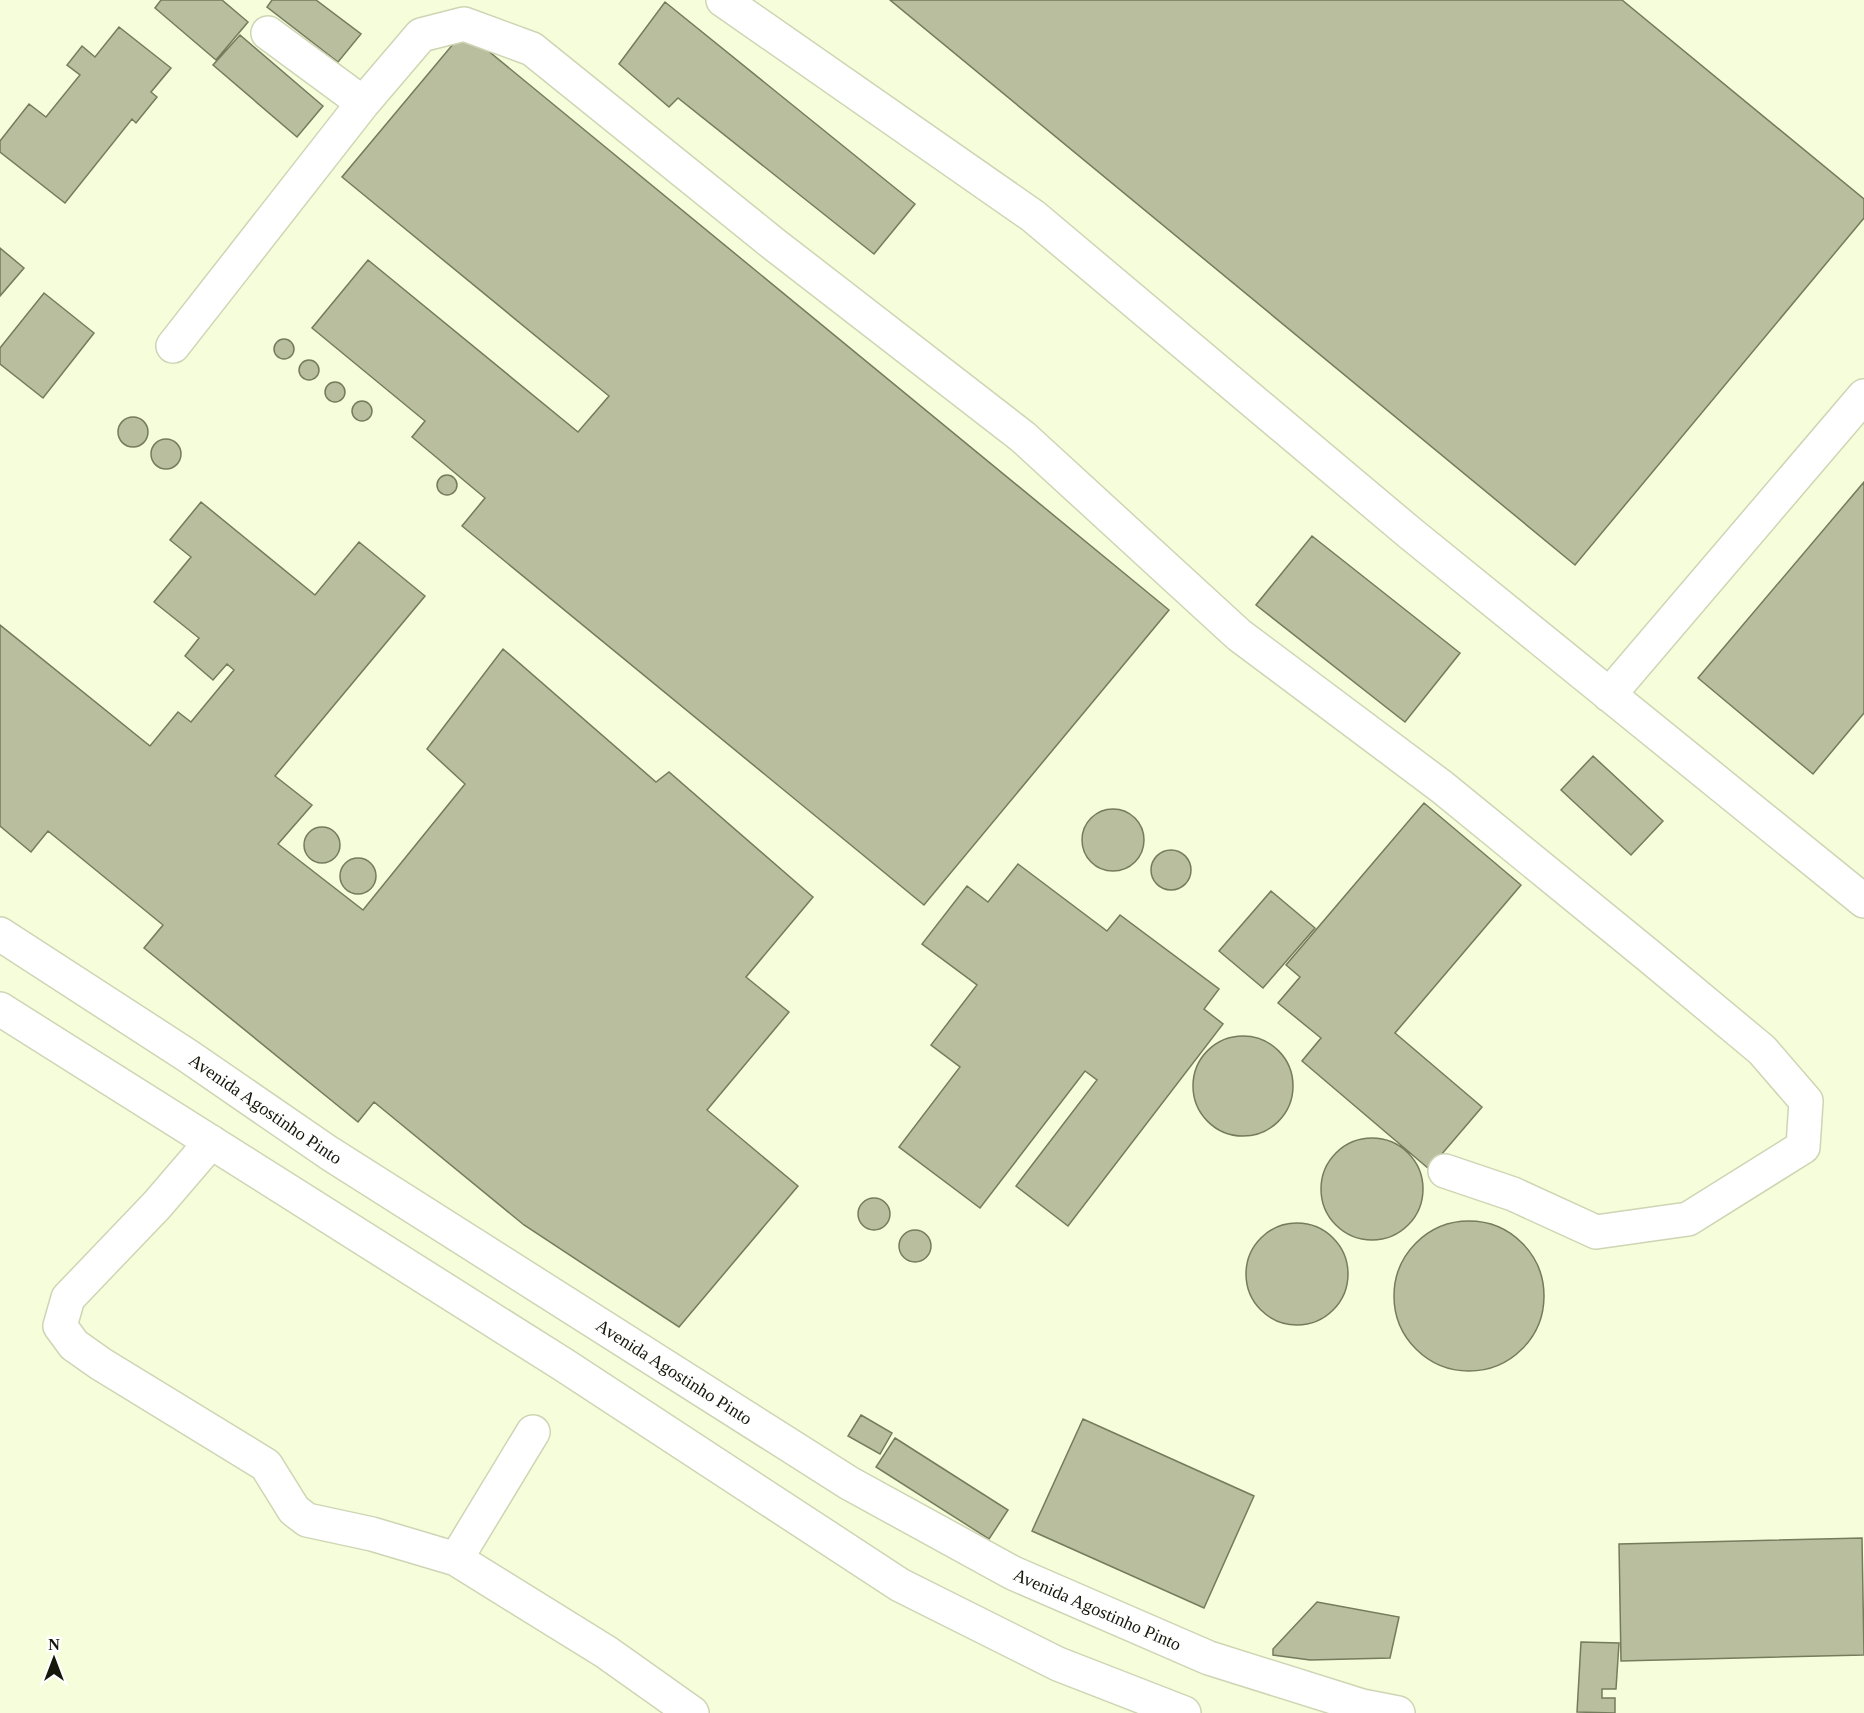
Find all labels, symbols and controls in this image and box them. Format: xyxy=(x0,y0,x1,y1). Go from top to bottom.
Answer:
street label: Avenida Agostinho Pinto xyxy=(185,1050,345,1168)
street label: Avenida Agostinho Pinto xyxy=(592,1315,756,1429)
street label: Avenida Agostinho Pinto xyxy=(1010,1564,1184,1655)
north arrow xyxy=(24,1629,84,1689)
text: N xyxy=(48,1636,60,1653)

